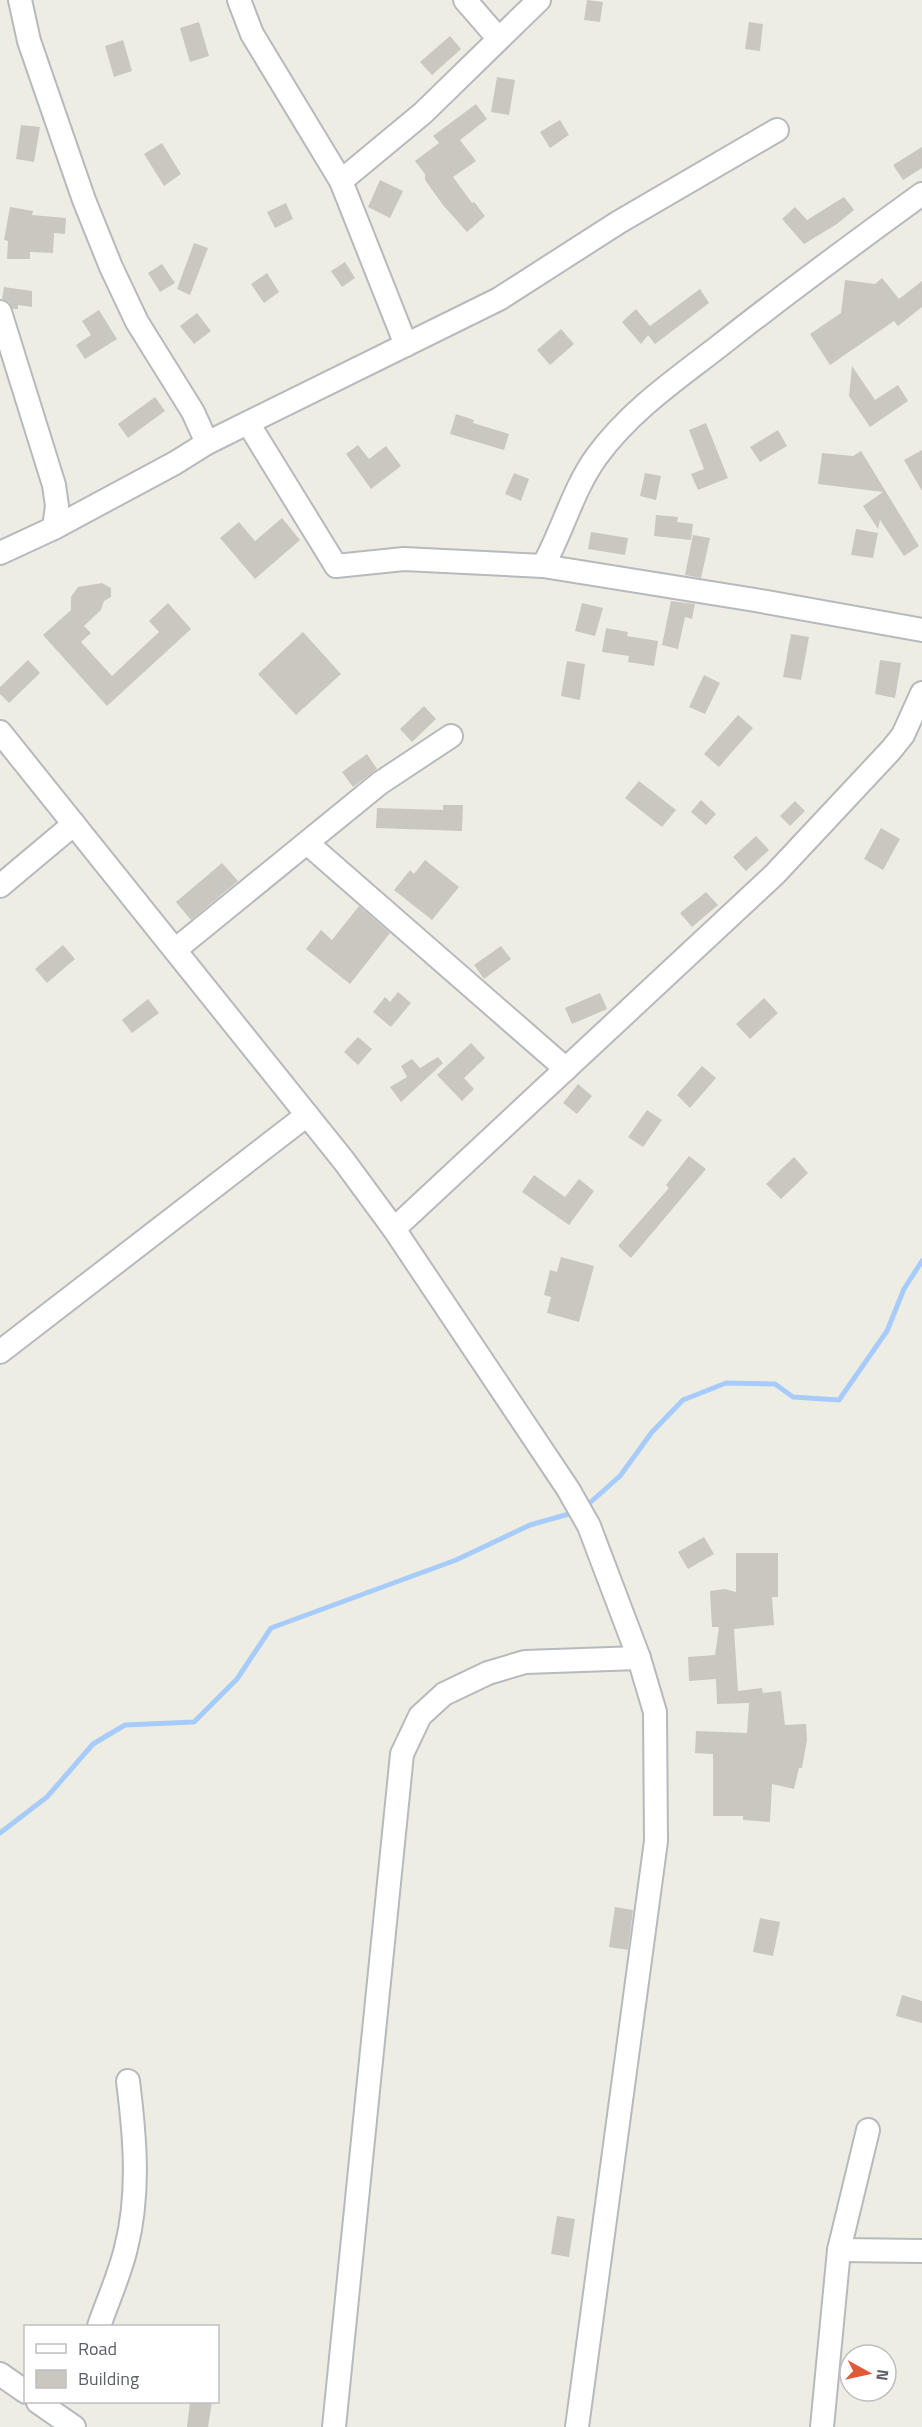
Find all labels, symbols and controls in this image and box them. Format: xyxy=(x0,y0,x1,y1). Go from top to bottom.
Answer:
legend xyxy=(24,2325,219,2403)
text: Road xyxy=(78,2335,117,2362)
north arrow xyxy=(838,2343,898,2403)
text: Building xyxy=(78,2365,139,2392)
text: N xyxy=(870,2368,896,2382)

